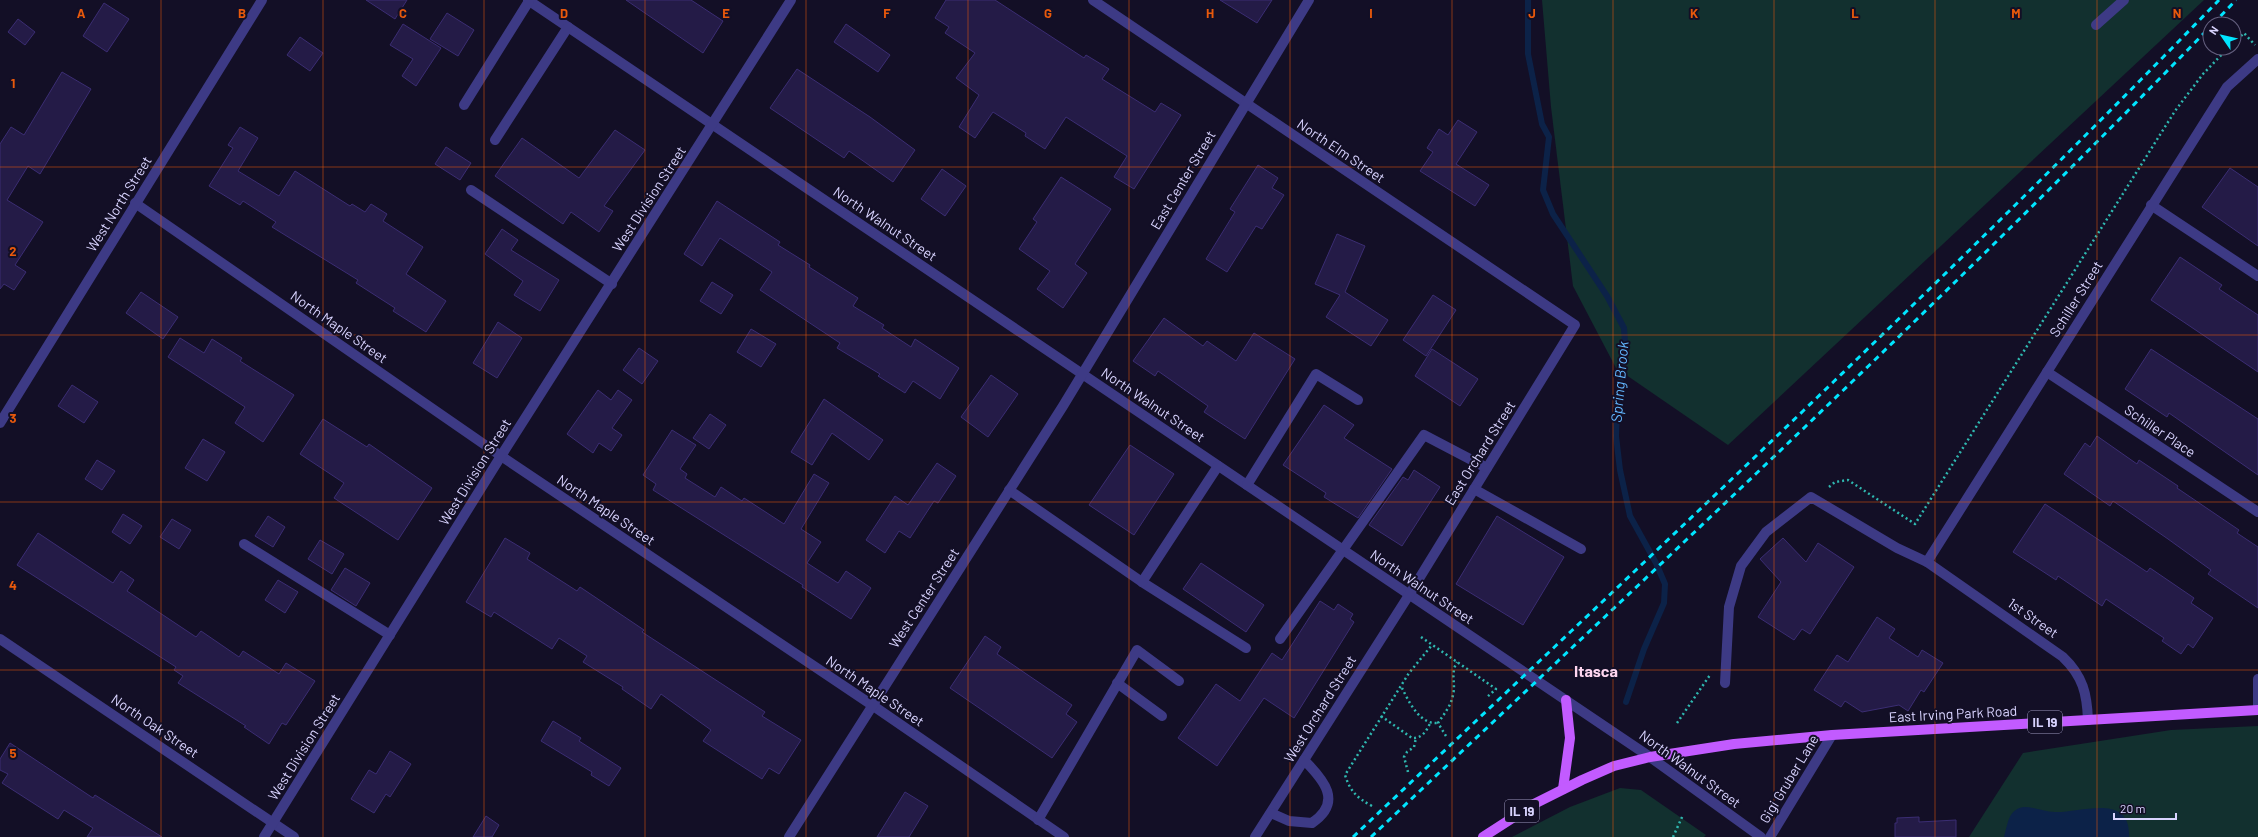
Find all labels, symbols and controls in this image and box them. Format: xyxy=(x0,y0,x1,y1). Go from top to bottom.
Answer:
text: A xyxy=(77,5,86,21)
text: B xyxy=(238,5,246,21)
text: C xyxy=(399,5,407,21)
text: D xyxy=(560,5,568,21)
text: E xyxy=(722,5,730,21)
text: F xyxy=(883,5,891,21)
text: G xyxy=(1044,5,1052,21)
text: H xyxy=(1206,5,1214,21)
text: I xyxy=(1369,5,1373,21)
text: J xyxy=(1528,5,1536,21)
text: K xyxy=(1690,5,1698,21)
text: L xyxy=(1851,5,1859,21)
text: M xyxy=(2011,5,2021,21)
text: N xyxy=(2173,5,2181,21)
north arrow xyxy=(2202,16,2242,56)
text: N xyxy=(2206,23,2221,37)
text: 1 xyxy=(11,75,15,91)
street label: North Elm Street xyxy=(1294,115,1388,186)
street label: East Center Street xyxy=(1146,127,1219,232)
street label: West Division Street xyxy=(608,143,689,255)
street label: West North Street xyxy=(82,153,155,255)
street label: North Walnut Street xyxy=(830,183,940,264)
text: 2 xyxy=(9,243,17,259)
street label: Schiller Street xyxy=(2045,258,2106,340)
street label: North Maple Street xyxy=(288,287,391,366)
water label: Spring Brook xyxy=(1606,340,1632,423)
street label: North Walnut Street xyxy=(1098,364,1208,445)
street label: East Orchard Street xyxy=(1441,397,1518,508)
street label: Schiller Place xyxy=(2122,401,2199,460)
text: 3 xyxy=(9,410,17,426)
street label: West Division Street xyxy=(435,415,514,528)
street label: North Maple Street xyxy=(554,471,658,549)
street label: West Center Street xyxy=(885,545,962,651)
street label: North Walnut Street xyxy=(1367,546,1477,627)
text: 4 xyxy=(9,577,17,593)
street label: 1st Street xyxy=(2005,594,2062,641)
street label: North Maple Street xyxy=(823,652,927,730)
street label: West Orchard Street xyxy=(1280,652,1359,765)
district label: Itasca xyxy=(1574,661,1618,680)
street label: North Oak Street xyxy=(108,690,202,761)
street label: West Division Street xyxy=(264,690,343,803)
street label: East Irving Park Road xyxy=(1888,702,2018,725)
road number: IL 19 xyxy=(2028,711,2062,733)
street label: North Walnut Street xyxy=(1636,726,1744,811)
street label: Gigi Gruber Lane xyxy=(1756,731,1822,826)
text: 5 xyxy=(9,745,17,761)
scale bar xyxy=(2114,795,2176,821)
road number: IL 19 xyxy=(1505,800,1539,822)
text: 20 m xyxy=(2120,801,2146,815)

